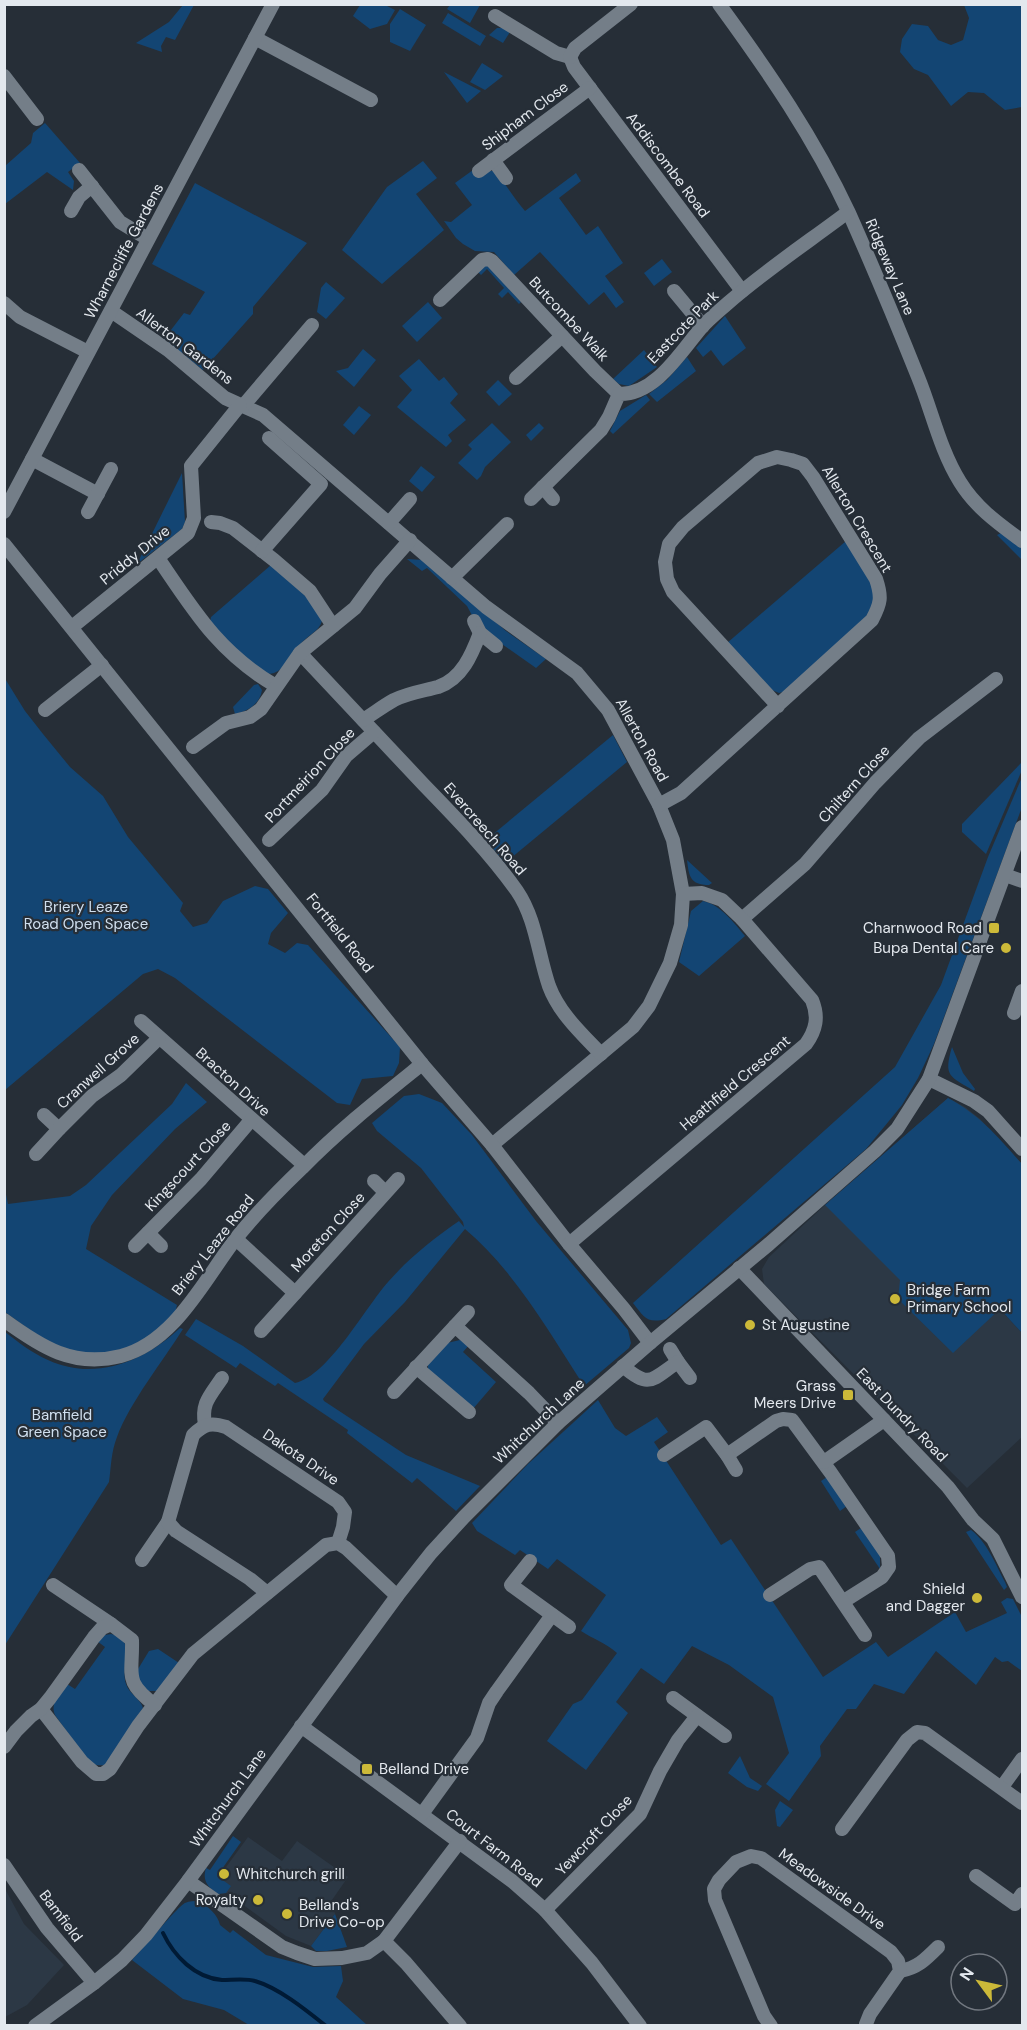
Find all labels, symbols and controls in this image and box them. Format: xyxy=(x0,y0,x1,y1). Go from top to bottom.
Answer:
street label: Shipham Close xyxy=(478,77,572,155)
street label: Addiscombe Road xyxy=(622,108,714,222)
street label: Wharnecliffe Gardens xyxy=(80,180,168,322)
street label: Ridgeway Lane xyxy=(861,216,919,318)
street label: Butcombe Walk xyxy=(525,272,614,366)
street label: Eastcote Park xyxy=(643,286,723,368)
street label: Allerton Gardens xyxy=(132,303,238,389)
street label: Allerton Crescent xyxy=(817,462,897,576)
street label: Priddy Drive xyxy=(96,521,174,589)
street label: Allerton Road xyxy=(611,695,673,785)
street label: Portmeirion Close xyxy=(260,723,360,827)
street label: Chiltern Close xyxy=(814,741,894,827)
street label: Evercreech Road xyxy=(439,778,531,880)
street label: Fortfield Road xyxy=(302,889,378,977)
park label: Briery Leaze Road Open Space xyxy=(24,897,148,934)
place label: Charnwood Road xyxy=(863,918,982,938)
marker: Charnwood Road xyxy=(987,921,1001,935)
place label: Bupa Dental Care xyxy=(873,938,994,958)
marker: Bupa Dental Care xyxy=(999,941,1013,955)
street label: Cranwell Grove xyxy=(52,1029,144,1113)
street label: Heathfield Crescent xyxy=(675,1031,795,1135)
street label: Bracton Drive xyxy=(191,1043,275,1121)
street label: Kingscourt Close xyxy=(141,1116,235,1216)
street label: Moreton Close xyxy=(287,1188,369,1276)
street label: Briery Leaze Road xyxy=(167,1190,259,1300)
place label: Bridge Farm Primary School xyxy=(907,1280,1011,1317)
marker: Bridge Farm Primary School xyxy=(888,1292,902,1306)
place label: St Augustine xyxy=(762,1315,850,1335)
marker: St Augustine xyxy=(743,1318,757,1332)
street label: East Dundry Road xyxy=(852,1364,952,1466)
street label: Whitchurch Lane xyxy=(489,1373,589,1469)
place label: Grass Meers Drive xyxy=(754,1376,836,1413)
marker: Grass Meers Drive xyxy=(841,1388,855,1402)
park label: Bamfield Green Space xyxy=(17,1405,107,1442)
street label: Dakota Drive xyxy=(259,1424,343,1490)
place label: Shield and Dagger xyxy=(886,1579,965,1616)
marker: Shield and Dagger xyxy=(970,1591,984,1605)
street label: Whitchurch Lane xyxy=(185,1744,271,1852)
place label: Belland Drive xyxy=(379,1759,469,1779)
marker: Belland Drive xyxy=(360,1762,374,1776)
street label: Yewcroft Close xyxy=(551,1790,637,1880)
street label: Court Farm Road xyxy=(442,1804,546,1892)
street label: Meadowside Drive xyxy=(775,1843,889,1935)
place label: Whitchurch grill xyxy=(236,1864,345,1884)
marker: Whitchurch grill xyxy=(217,1867,231,1881)
street label: Bamfield xyxy=(35,1886,87,1946)
place label: Royalty xyxy=(196,1890,247,1910)
marker: Royalty xyxy=(251,1893,265,1907)
place label: Belland's Drive Co-op xyxy=(299,1895,385,1932)
marker: Belland's Drive Co-op xyxy=(280,1907,294,1921)
north arrow xyxy=(949,1952,1009,2012)
text: N xyxy=(955,1963,979,1985)

